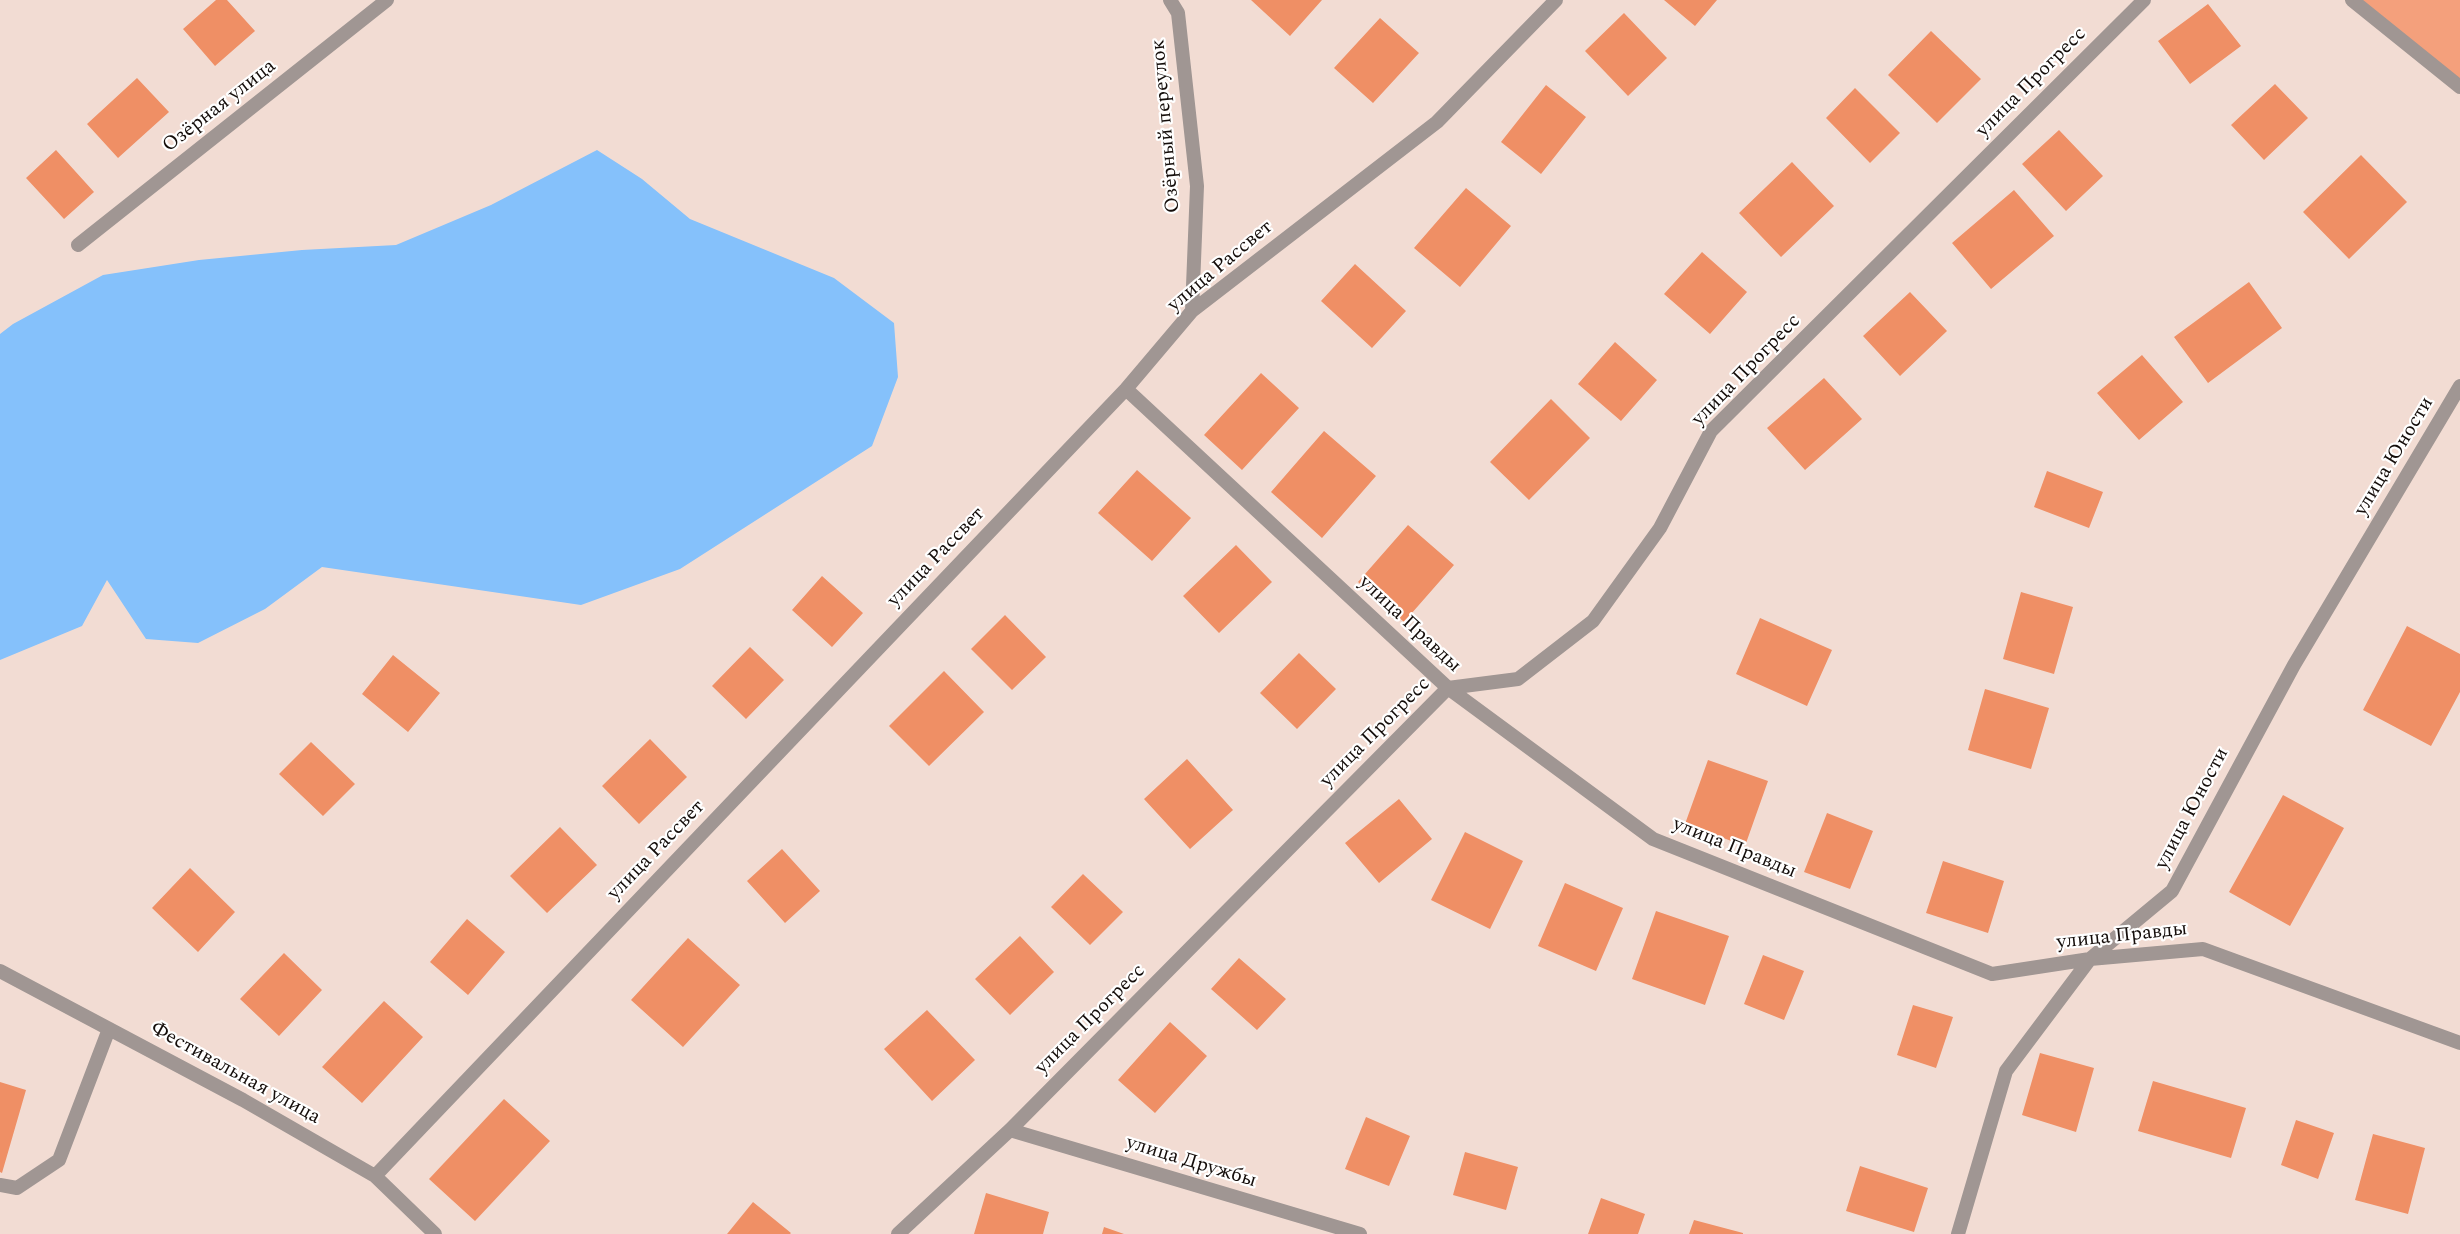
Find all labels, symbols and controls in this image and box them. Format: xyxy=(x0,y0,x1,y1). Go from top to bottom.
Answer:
street label: улица Прогресс xyxy=(1972,23,2092,143)
street label: Озёрный переулок xyxy=(1147,38,1187,214)
street label: Озёрная улица xyxy=(159,55,281,159)
street label: улица Рассвет xyxy=(1164,216,1278,318)
street label: улица Прогресс xyxy=(1688,310,1806,432)
street label: улица Юности xyxy=(2350,393,2440,521)
street label: улица Рассвет xyxy=(883,503,991,613)
street label: улица Правды xyxy=(1353,571,1465,679)
street label: улица Прогресс xyxy=(1316,673,1436,793)
street label: улица Юности xyxy=(2151,744,2235,874)
street label: улица Рассвет xyxy=(603,796,711,906)
street label: улица Правды xyxy=(1669,813,1799,885)
street label: улица Правды xyxy=(2055,918,2189,956)
street label: улица Прогресс xyxy=(1031,960,1151,1080)
street label: Фестивальная улица xyxy=(146,1017,324,1131)
street label: улица Дружбы xyxy=(1123,1132,1259,1194)

